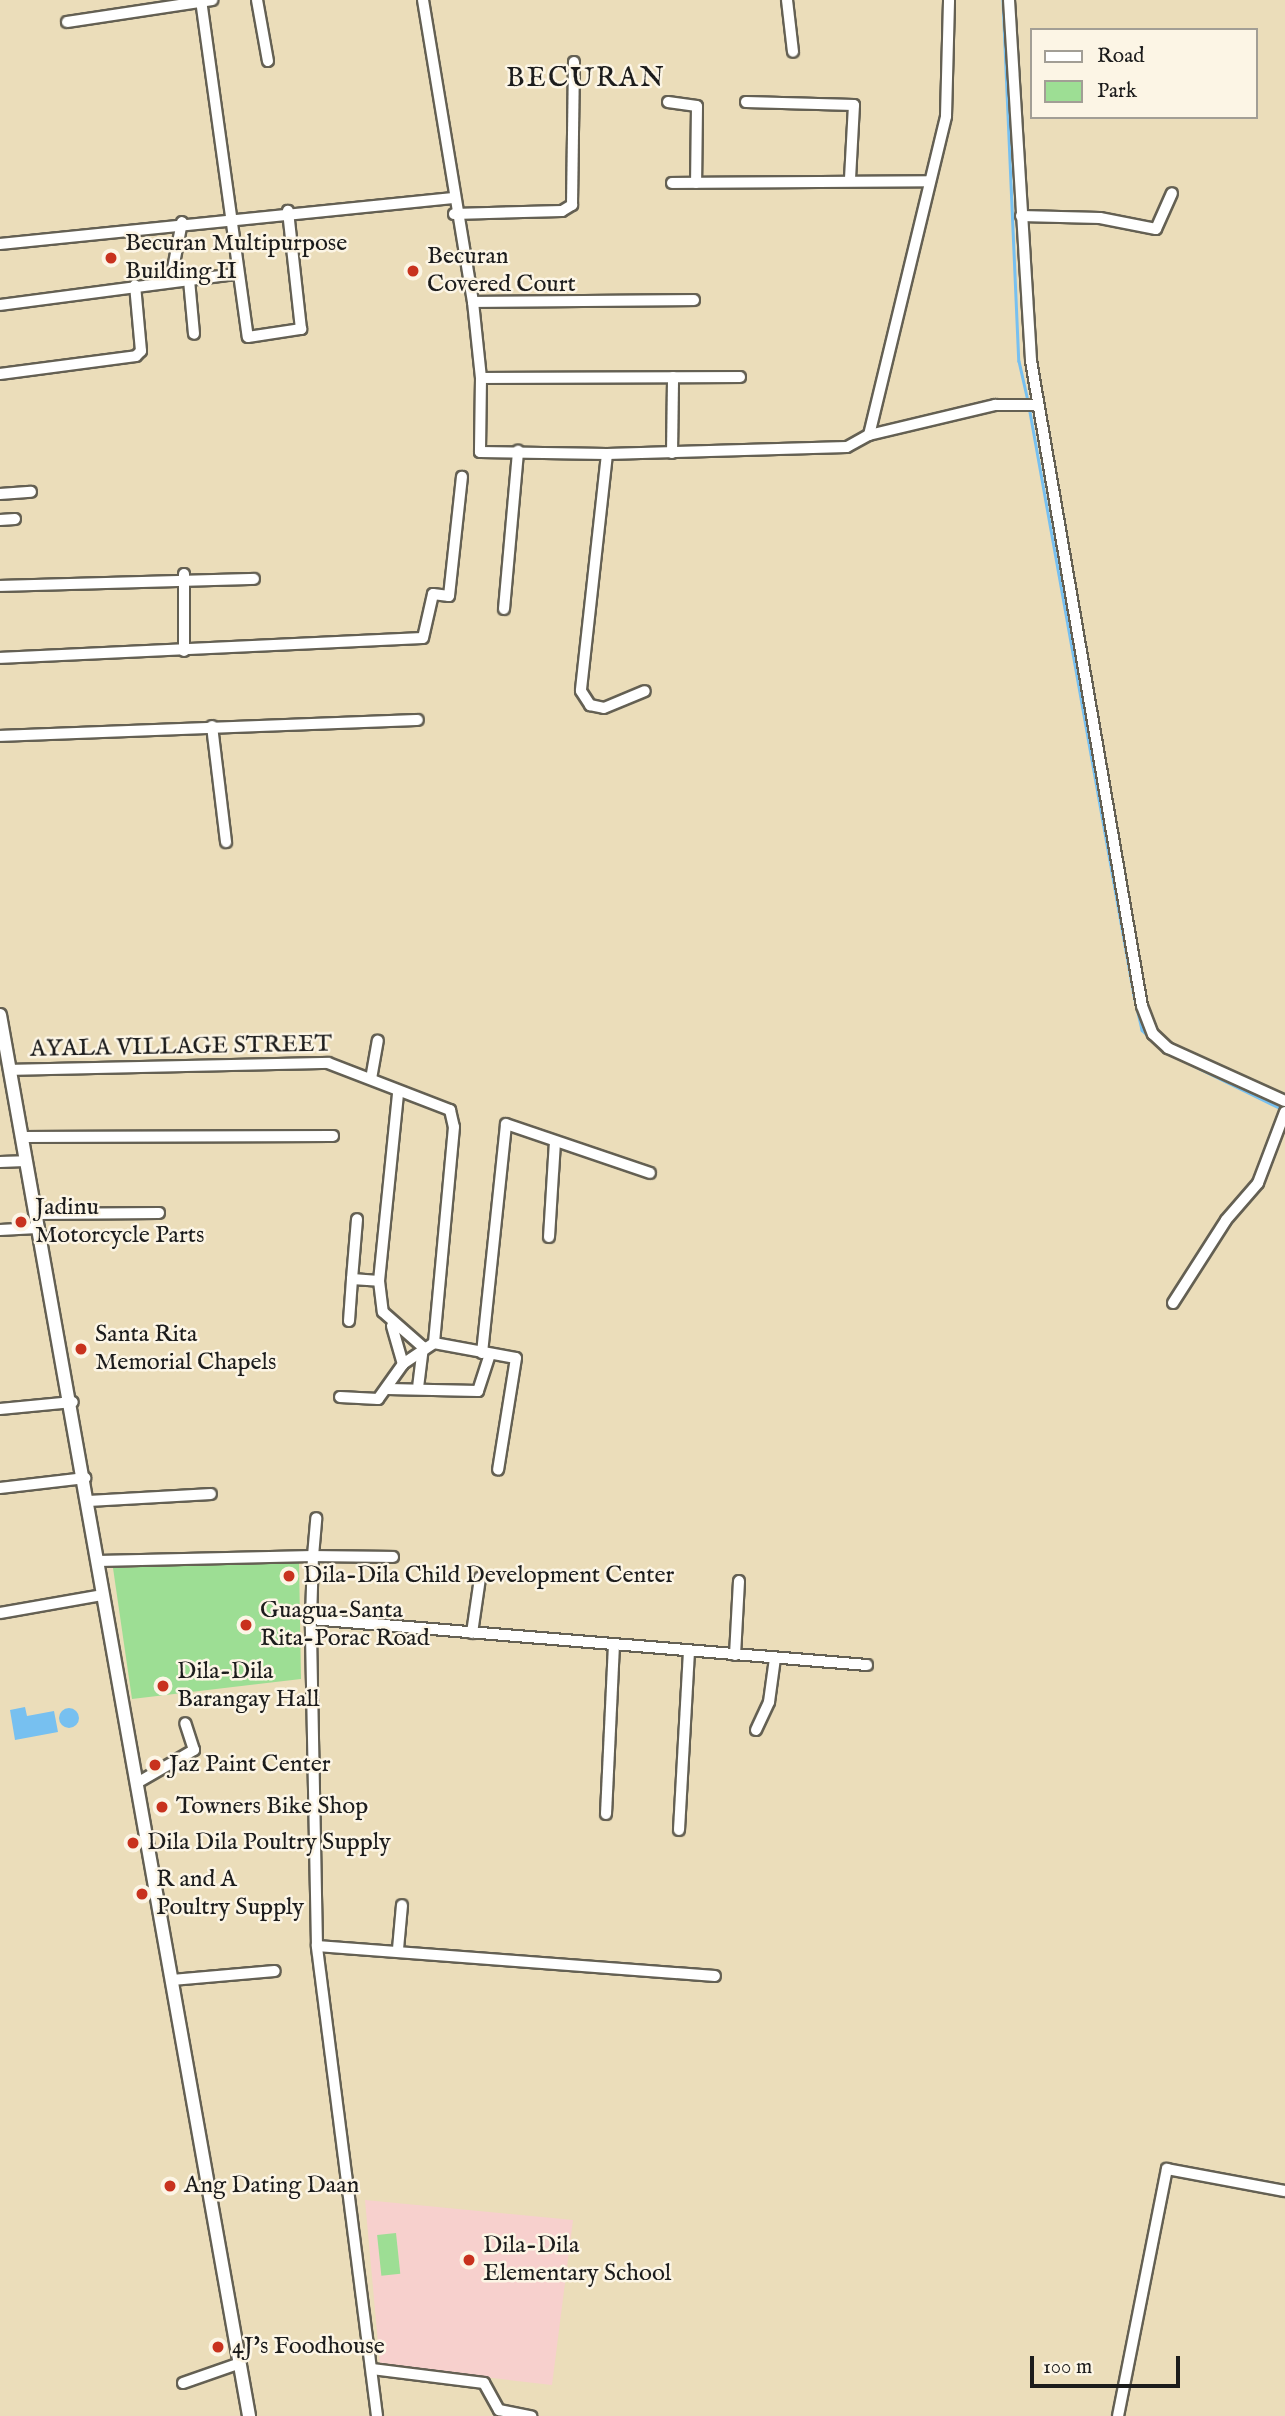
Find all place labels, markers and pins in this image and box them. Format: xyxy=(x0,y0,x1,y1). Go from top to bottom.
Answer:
place label: Becuran Multipurpose Building II xyxy=(125,230,347,286)
place label: Becuran Covered Court xyxy=(427,243,576,299)
marker: Becuran Multipurpose Building II xyxy=(103,250,119,266)
marker: Becuran Covered Court xyxy=(405,263,421,279)
place label: Jadinu Motorcycle Parts xyxy=(35,1194,204,1250)
marker: Jadinu Motorcycle Parts xyxy=(13,1214,29,1230)
place label: Santa Rita Memorial Chapels xyxy=(95,1321,276,1377)
marker: Santa Rita Memorial Chapels xyxy=(73,1341,89,1357)
place label: Dila-Dila Child Development Center xyxy=(303,1562,674,1590)
marker: Dila-Dila Child Development Center xyxy=(281,1568,297,1584)
place label: Guagua-Santa Rita-Porac Road xyxy=(260,1597,429,1653)
marker: Guagua-Santa Rita-Porac Road xyxy=(238,1617,254,1633)
place label: Dila-Dila Barangay Hall xyxy=(177,1658,320,1714)
marker: Dila-Dila Barangay Hall xyxy=(155,1678,171,1694)
place label: Jaz Paint Center xyxy=(169,1751,331,1779)
marker: Jaz Paint Center xyxy=(147,1757,163,1773)
place label: Towners Bike Shop xyxy=(176,1793,368,1821)
marker: Towners Bike Shop xyxy=(154,1799,170,1815)
place label: Dila Dila Poultry Supply xyxy=(147,1829,391,1857)
marker: Dila Dila Poultry Supply xyxy=(125,1835,141,1851)
place label: R and A Poultry Supply xyxy=(156,1866,304,1922)
marker: R and A Poultry Supply xyxy=(134,1886,150,1902)
place label: Ang Dating Daan xyxy=(184,2172,359,2200)
marker: Ang Dating Daan xyxy=(162,2178,178,2194)
place label: Dila-Dila Elementary School xyxy=(483,2232,671,2288)
marker: Dila-Dila Elementary School xyxy=(461,2252,477,2268)
place label: 4J's Foodhouse xyxy=(232,2333,385,2361)
marker: 4J's Foodhouse xyxy=(210,2339,226,2355)

